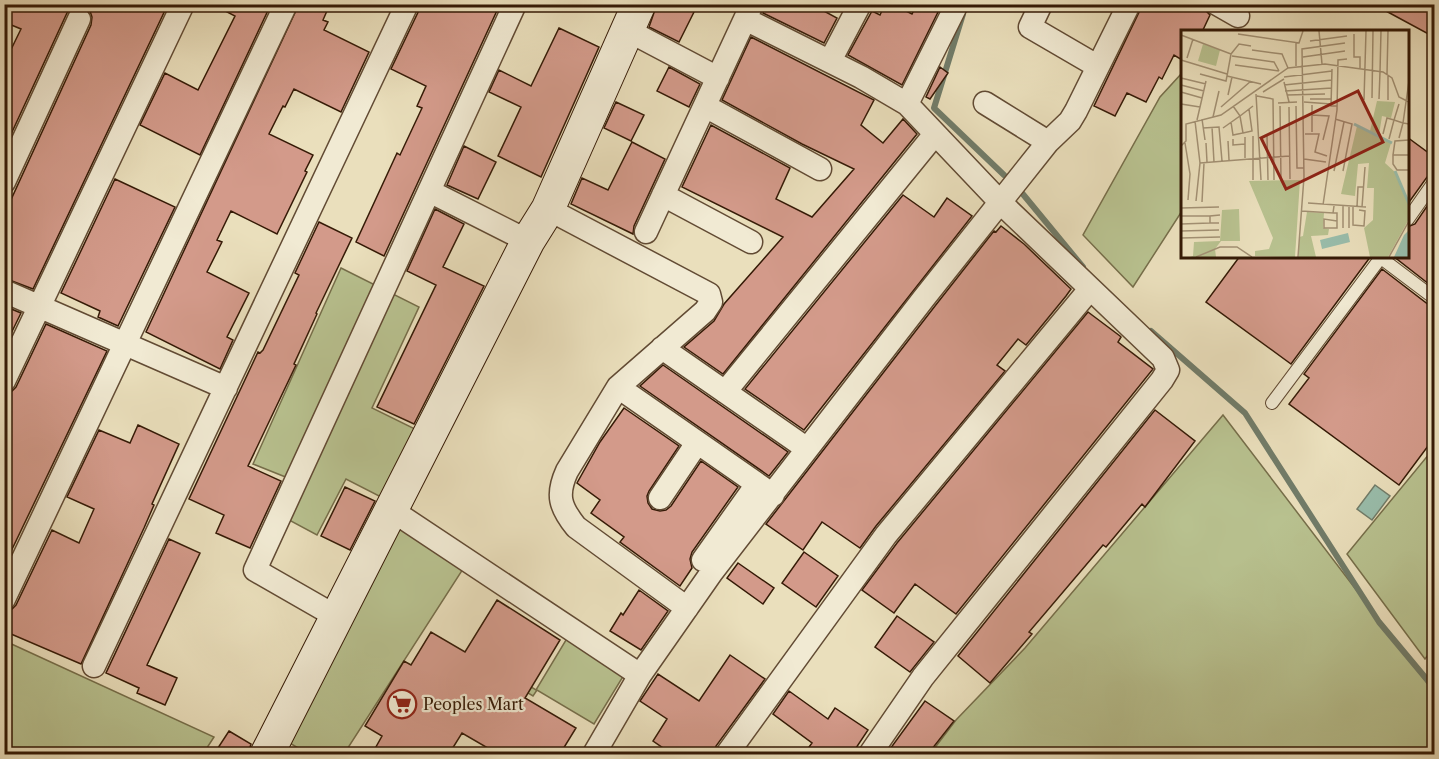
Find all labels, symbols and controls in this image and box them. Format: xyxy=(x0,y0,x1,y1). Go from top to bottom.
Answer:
inset map xyxy=(1181,30,1409,258)
supermarket icon: Peoples Mart xyxy=(386,688,418,720)
place label: Peoples Mart xyxy=(423,694,524,714)

